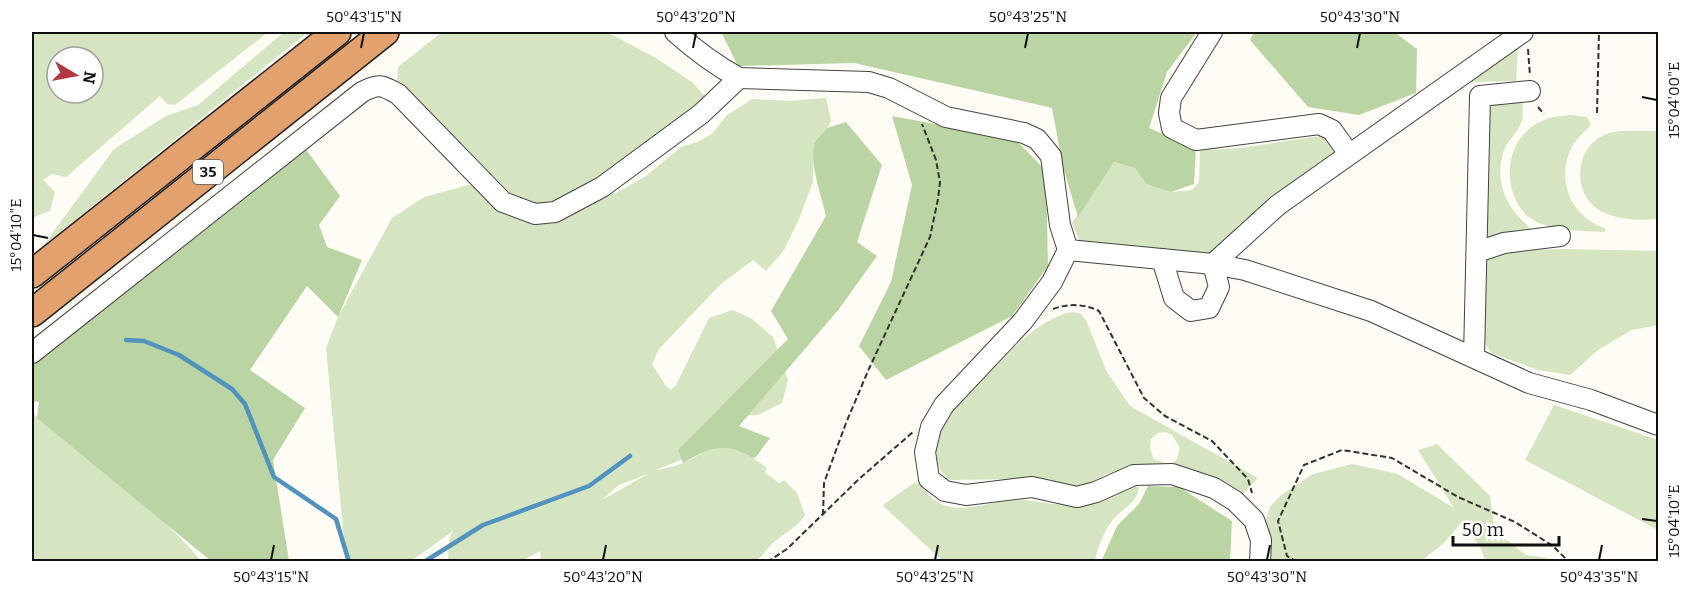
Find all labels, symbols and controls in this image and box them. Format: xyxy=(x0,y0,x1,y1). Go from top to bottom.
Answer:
text: 50°43'15"N xyxy=(326,8,402,26)
text: 50°43'20"N xyxy=(656,8,736,26)
text: 50°43'25"N xyxy=(989,8,1067,26)
text: 50°43'30"N xyxy=(1320,8,1400,26)
north arrow xyxy=(45,45,105,105)
text: 15°04'00"E xyxy=(1665,62,1683,138)
text: N xyxy=(79,70,100,85)
road number: 35 xyxy=(193,160,223,184)
text: 15°04'10"E xyxy=(7,198,25,272)
text: 15°04'10"E xyxy=(1665,484,1683,558)
scale bar xyxy=(1453,509,1560,547)
text: 50 m xyxy=(1462,519,1504,541)
text: 50°43'15"N xyxy=(233,568,309,586)
text: 50°43'20"N xyxy=(563,568,643,586)
text: 50°43'25"N xyxy=(896,568,974,586)
text: 50°43'30"N xyxy=(1227,568,1307,586)
text: 50°43'35"N xyxy=(1560,568,1638,586)

